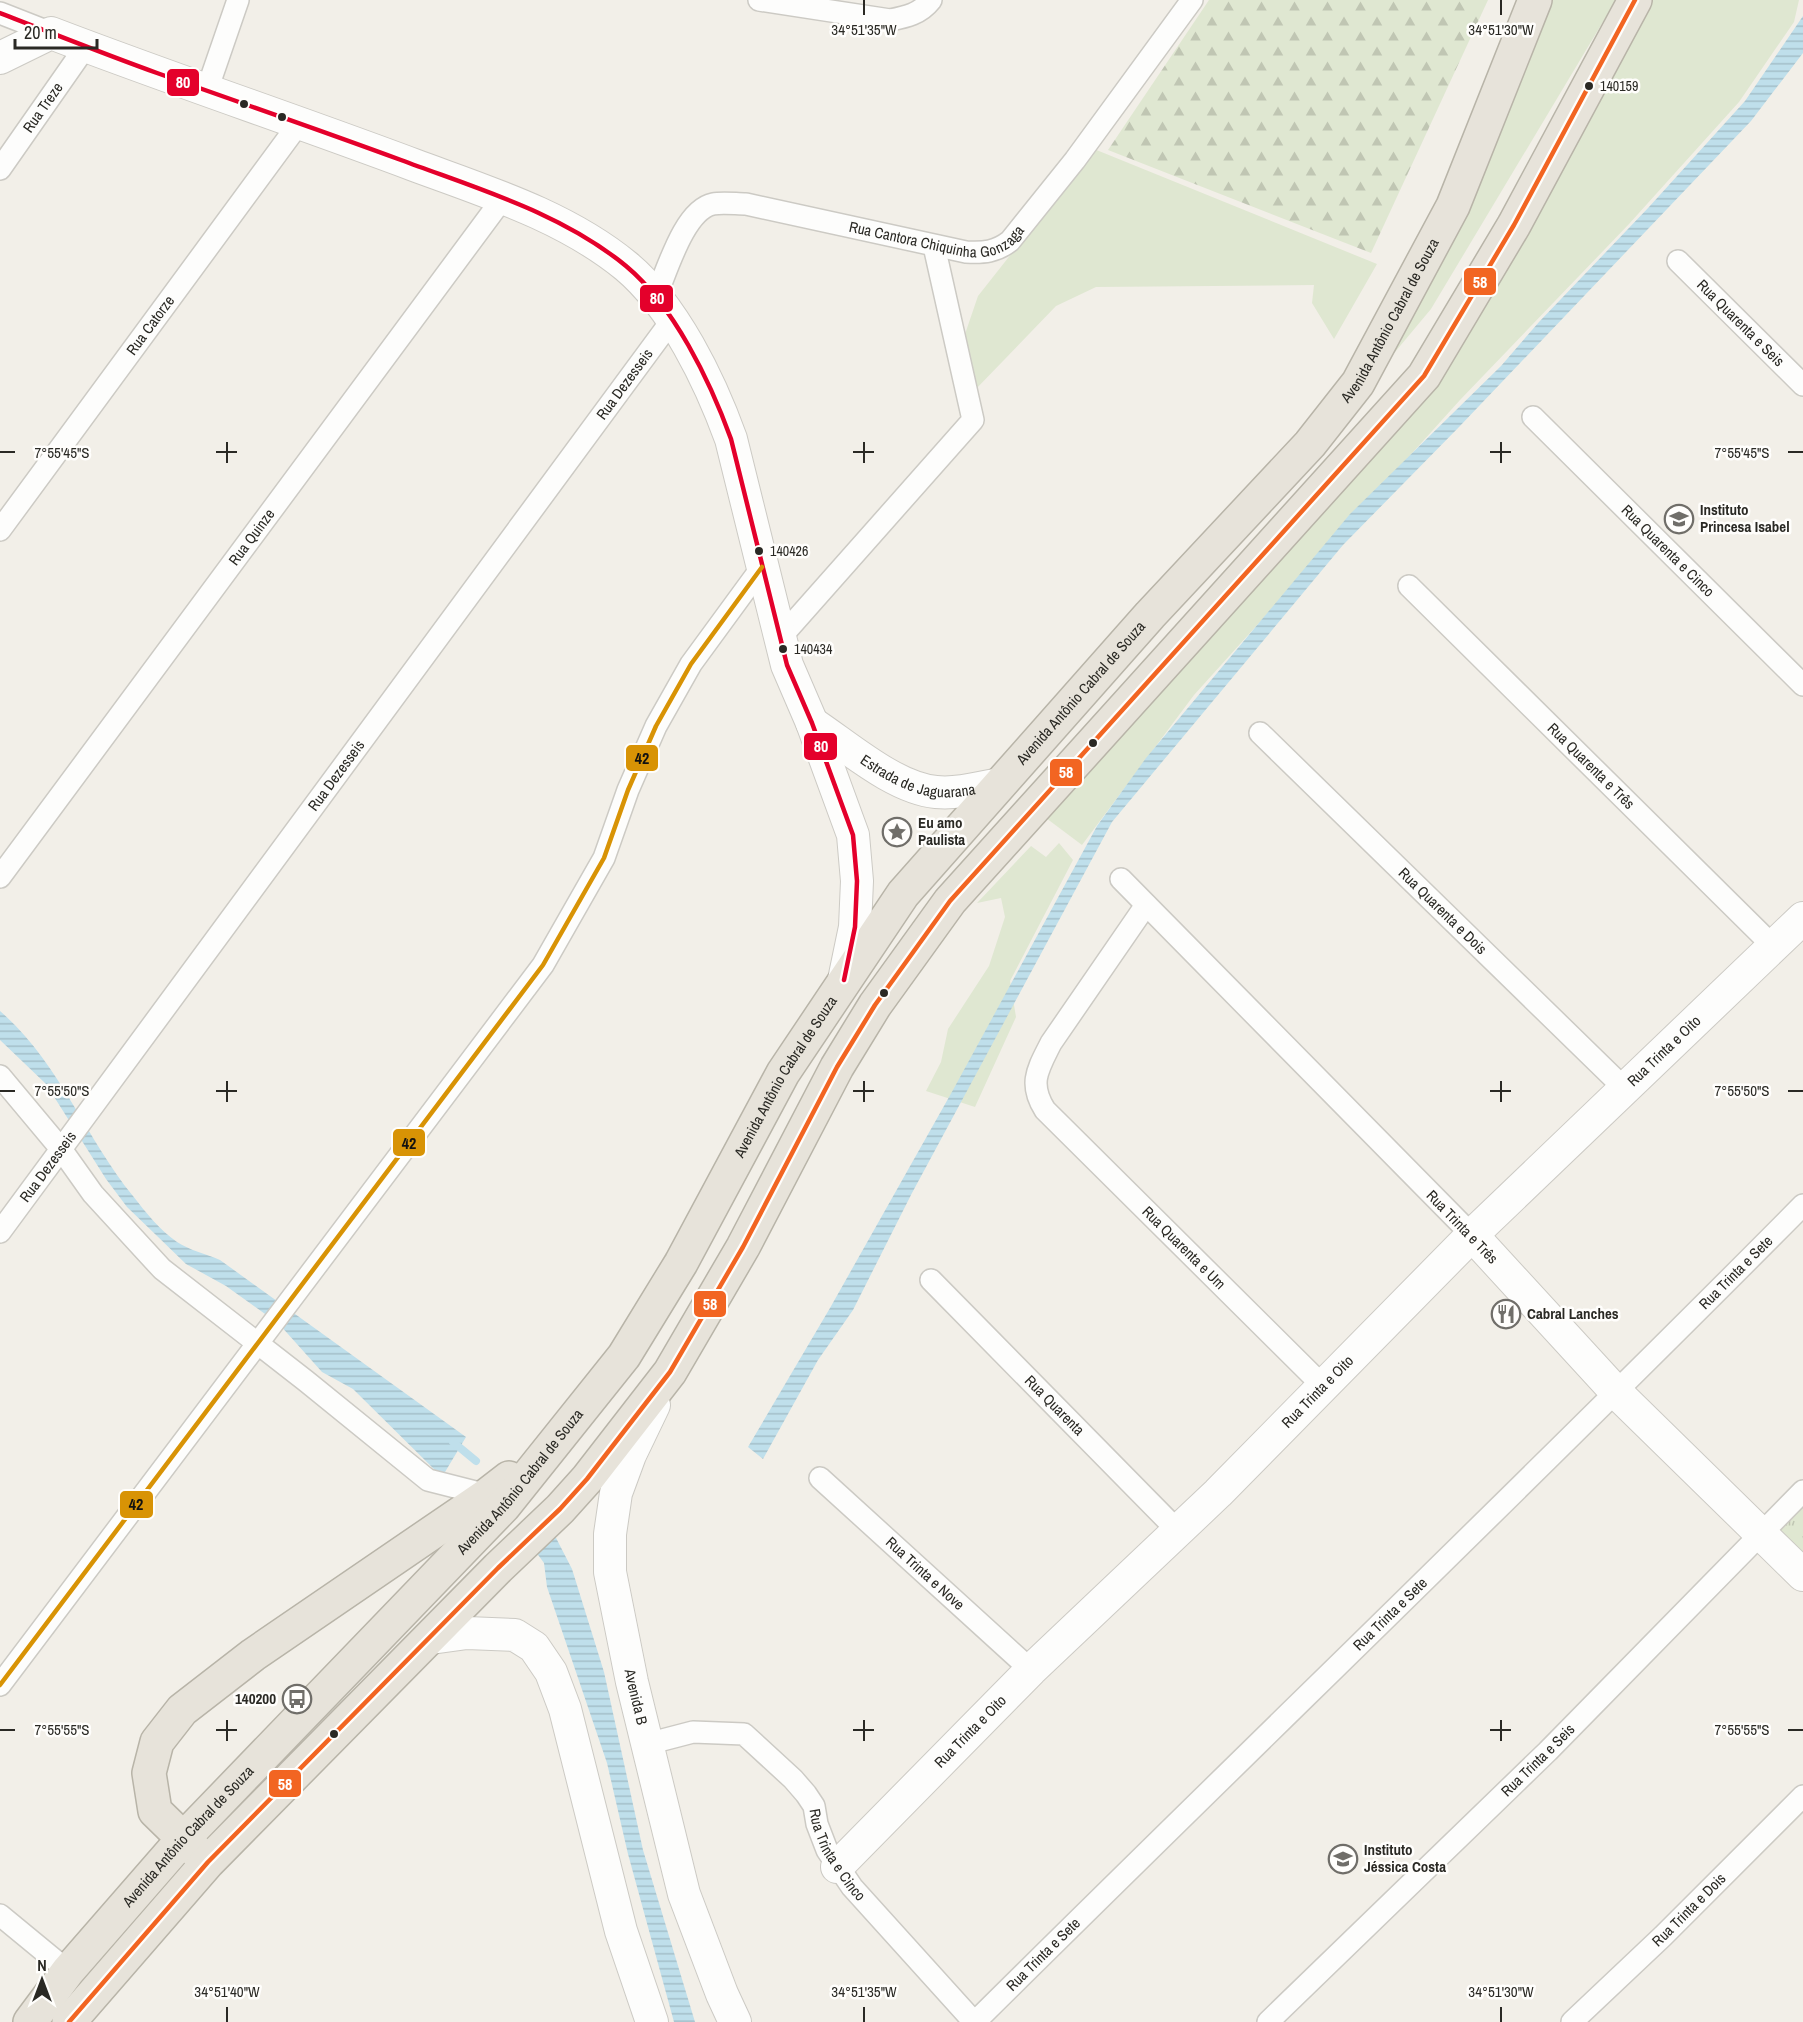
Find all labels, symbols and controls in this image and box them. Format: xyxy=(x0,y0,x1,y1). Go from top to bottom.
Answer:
scale bar xyxy=(15,12,98,50)
text: 34°51'35"W xyxy=(831,19,897,40)
text: 34°51'30"W xyxy=(1468,19,1534,40)
text: 20 m xyxy=(24,20,57,45)
line badge: 80 xyxy=(166,68,200,97)
text: 80 xyxy=(176,71,190,93)
place label: 140159 xyxy=(1600,77,1638,95)
street label: Rua Treze xyxy=(18,78,68,137)
marker: 140159 xyxy=(1583,80,1595,92)
unlabelled marker xyxy=(238,98,250,110)
unlabelled marker xyxy=(276,111,288,123)
street label: Rua Cantora Chiquinha Gonzaga xyxy=(841,213,1025,235)
text: Rua Cantora Chiquinha Gonzaga xyxy=(847,216,1029,262)
street label: Avenida Antônio Cabral de Souza xyxy=(1335,234,1444,408)
line badge: 58 xyxy=(1463,267,1497,296)
text: 58 xyxy=(1473,271,1487,293)
street label: Rua Quarenta e Seis xyxy=(1692,274,1789,371)
line badge: 80 xyxy=(639,284,674,313)
text: 80 xyxy=(650,287,664,309)
street label: Rua Catorze xyxy=(121,291,179,359)
street label: Rua Dezesseis xyxy=(591,344,657,424)
text: 7°55'45"S xyxy=(34,442,90,463)
text: 7°55'45"S xyxy=(1714,442,1770,463)
place label: Instituto Princesa Isabel xyxy=(1700,499,1790,537)
street label: Rua Quarenta e Cinco xyxy=(1617,500,1719,601)
school or university icon: Instituto Princesa Isabel xyxy=(1663,503,1695,535)
street label: Rua Quinze xyxy=(223,504,279,569)
place label: 140426 xyxy=(770,542,808,560)
marker: 140426 xyxy=(753,545,765,557)
street label: Avenida Antônio Cabral de Souza xyxy=(1011,616,1150,770)
place label: 140434 xyxy=(794,640,833,658)
marker: 140434 xyxy=(777,643,789,655)
street label: Rua Quarenta e Três xyxy=(1543,718,1640,814)
line badge: 80 xyxy=(803,732,838,761)
street label: Rua Dezesseis xyxy=(303,735,369,815)
text: 80 xyxy=(814,735,828,757)
unlabelled marker xyxy=(1087,737,1099,749)
line badge: 42 xyxy=(625,744,659,772)
text: 42 xyxy=(635,747,649,769)
street label: Estrada de Jaguarana xyxy=(857,749,977,802)
line badge: 58 xyxy=(1049,758,1083,787)
text: 58 xyxy=(1059,761,1073,783)
place label: Eu amo Paulista xyxy=(918,812,965,850)
place icon: Eu amo Paulista xyxy=(881,816,913,848)
street label: Rua Quarenta e Dois xyxy=(1394,863,1492,959)
unlabelled marker xyxy=(878,987,890,999)
street label: Avenida Antônio Cabral de Souza xyxy=(728,991,842,1162)
street label: Rua Trinta e Oito xyxy=(1622,1010,1705,1091)
text: 7°55'50"S xyxy=(34,1080,90,1101)
text: 7°55'50"S xyxy=(1714,1080,1770,1101)
street label: Rua Dezesseis xyxy=(14,1127,81,1206)
line badge: 42 xyxy=(392,1128,426,1157)
text: 42 xyxy=(402,1132,416,1154)
street label: Rua Trinta e Três xyxy=(1422,1185,1503,1268)
street label: Rua Quarenta e Um xyxy=(1138,1201,1231,1294)
street label: Rua Trinta e Sete xyxy=(1694,1230,1777,1314)
line badge: 58 xyxy=(693,1290,727,1318)
text: 58 xyxy=(703,1293,717,1315)
restaurant icon: Cabral Lanches xyxy=(1490,1298,1522,1330)
place label: Cabral Lanches xyxy=(1527,1303,1619,1324)
street label: Rua Trinta e Oito xyxy=(1277,1350,1358,1432)
street label: Rua Quarenta xyxy=(1020,1370,1090,1440)
street label: Avenida Antônio Cabral de Souza xyxy=(451,1404,588,1560)
line badge: 42 xyxy=(119,1490,154,1519)
text: 42 xyxy=(129,1493,143,1515)
street label: Rua Trinta e Nove xyxy=(881,1532,970,1615)
street label: Rua Trinta e Sete xyxy=(1348,1572,1432,1655)
street label: Avenida B xyxy=(619,1666,653,1727)
bus stop icon: 140200 xyxy=(281,1683,313,1715)
place label: 140200 xyxy=(235,1688,276,1709)
street label: Rua Trinta e Oito xyxy=(929,1690,1011,1772)
text: 7°55'55"S xyxy=(34,1719,90,1740)
street label: Rua Trinta e Seis xyxy=(1496,1719,1579,1801)
text: 7°55'55"S xyxy=(1714,1719,1770,1740)
unlabelled marker xyxy=(328,1728,340,1740)
street label: Avenida Antônio Cabral de Souza xyxy=(117,1761,258,1912)
line badge: 58 xyxy=(268,1769,302,1798)
text: 58 xyxy=(278,1773,292,1795)
street label: Rua Trinta e Cinco xyxy=(805,1807,871,1905)
place label: Instituto Jéssica Costa xyxy=(1364,1839,1446,1877)
school or university icon: Instituto Jéssica Costa xyxy=(1327,1843,1359,1875)
street label: Rua Trinta e Dois xyxy=(1647,1868,1730,1951)
street label: Rua Trinta e Sete xyxy=(1001,1913,1085,1996)
north arrow xyxy=(12,1950,72,2010)
text: N xyxy=(37,1954,47,1976)
text: 34°51'40"W xyxy=(194,1981,260,2002)
text: 34°51'35"W xyxy=(831,1981,897,2002)
text: 34°51'30"W xyxy=(1468,1981,1534,2002)

